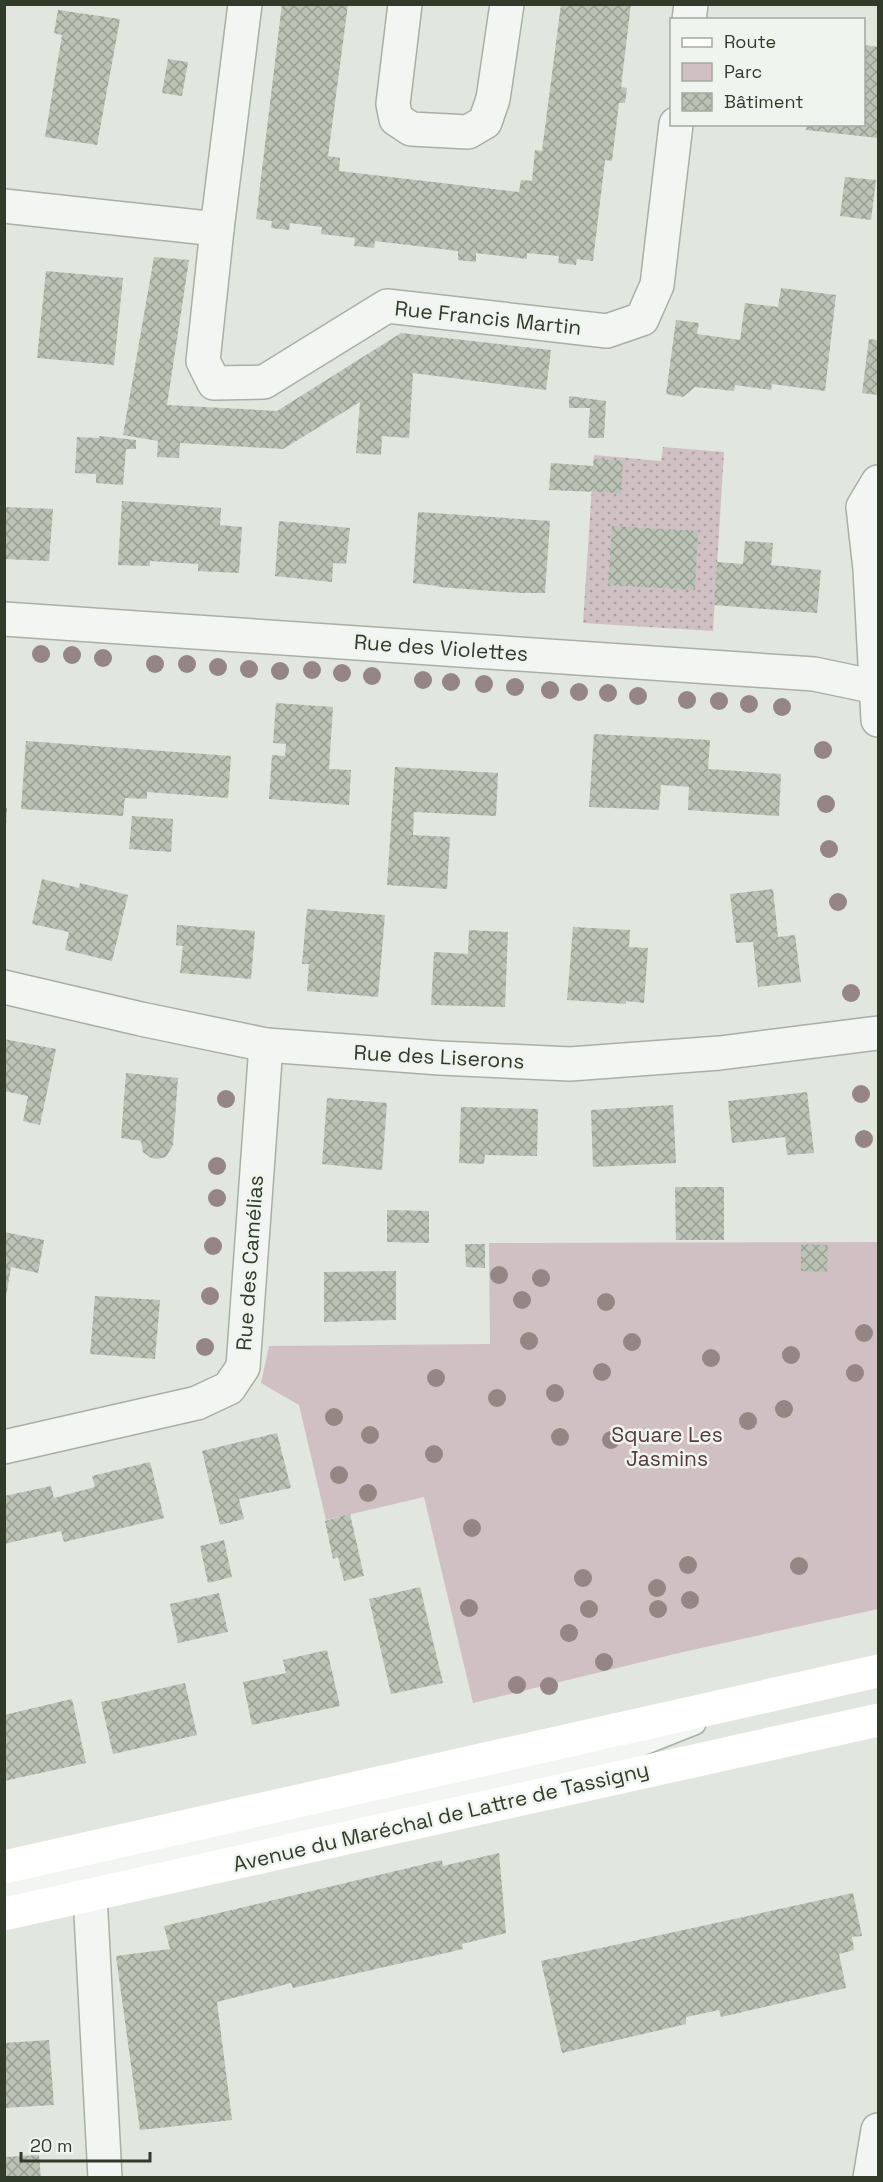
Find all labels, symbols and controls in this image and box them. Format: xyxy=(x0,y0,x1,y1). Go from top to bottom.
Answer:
legend xyxy=(670,18,865,126)
text: Route xyxy=(724,30,776,53)
text: Parc xyxy=(724,60,762,83)
text: Bâtiment xyxy=(724,90,804,113)
street label: Rue Francis Martin xyxy=(393,294,583,341)
street label: Rue des Violettes xyxy=(353,628,529,667)
street label: Rue des Liserons xyxy=(353,1039,525,1074)
street label: Rue des Camélias xyxy=(230,1174,269,1352)
park label: Square Les Jasmins xyxy=(611,1421,723,1472)
street label: Avenue du Maréchal de Lattre de Tassigny xyxy=(230,1755,651,1878)
scale bar xyxy=(21,2125,150,2163)
text: 20 m xyxy=(30,2134,73,2157)

